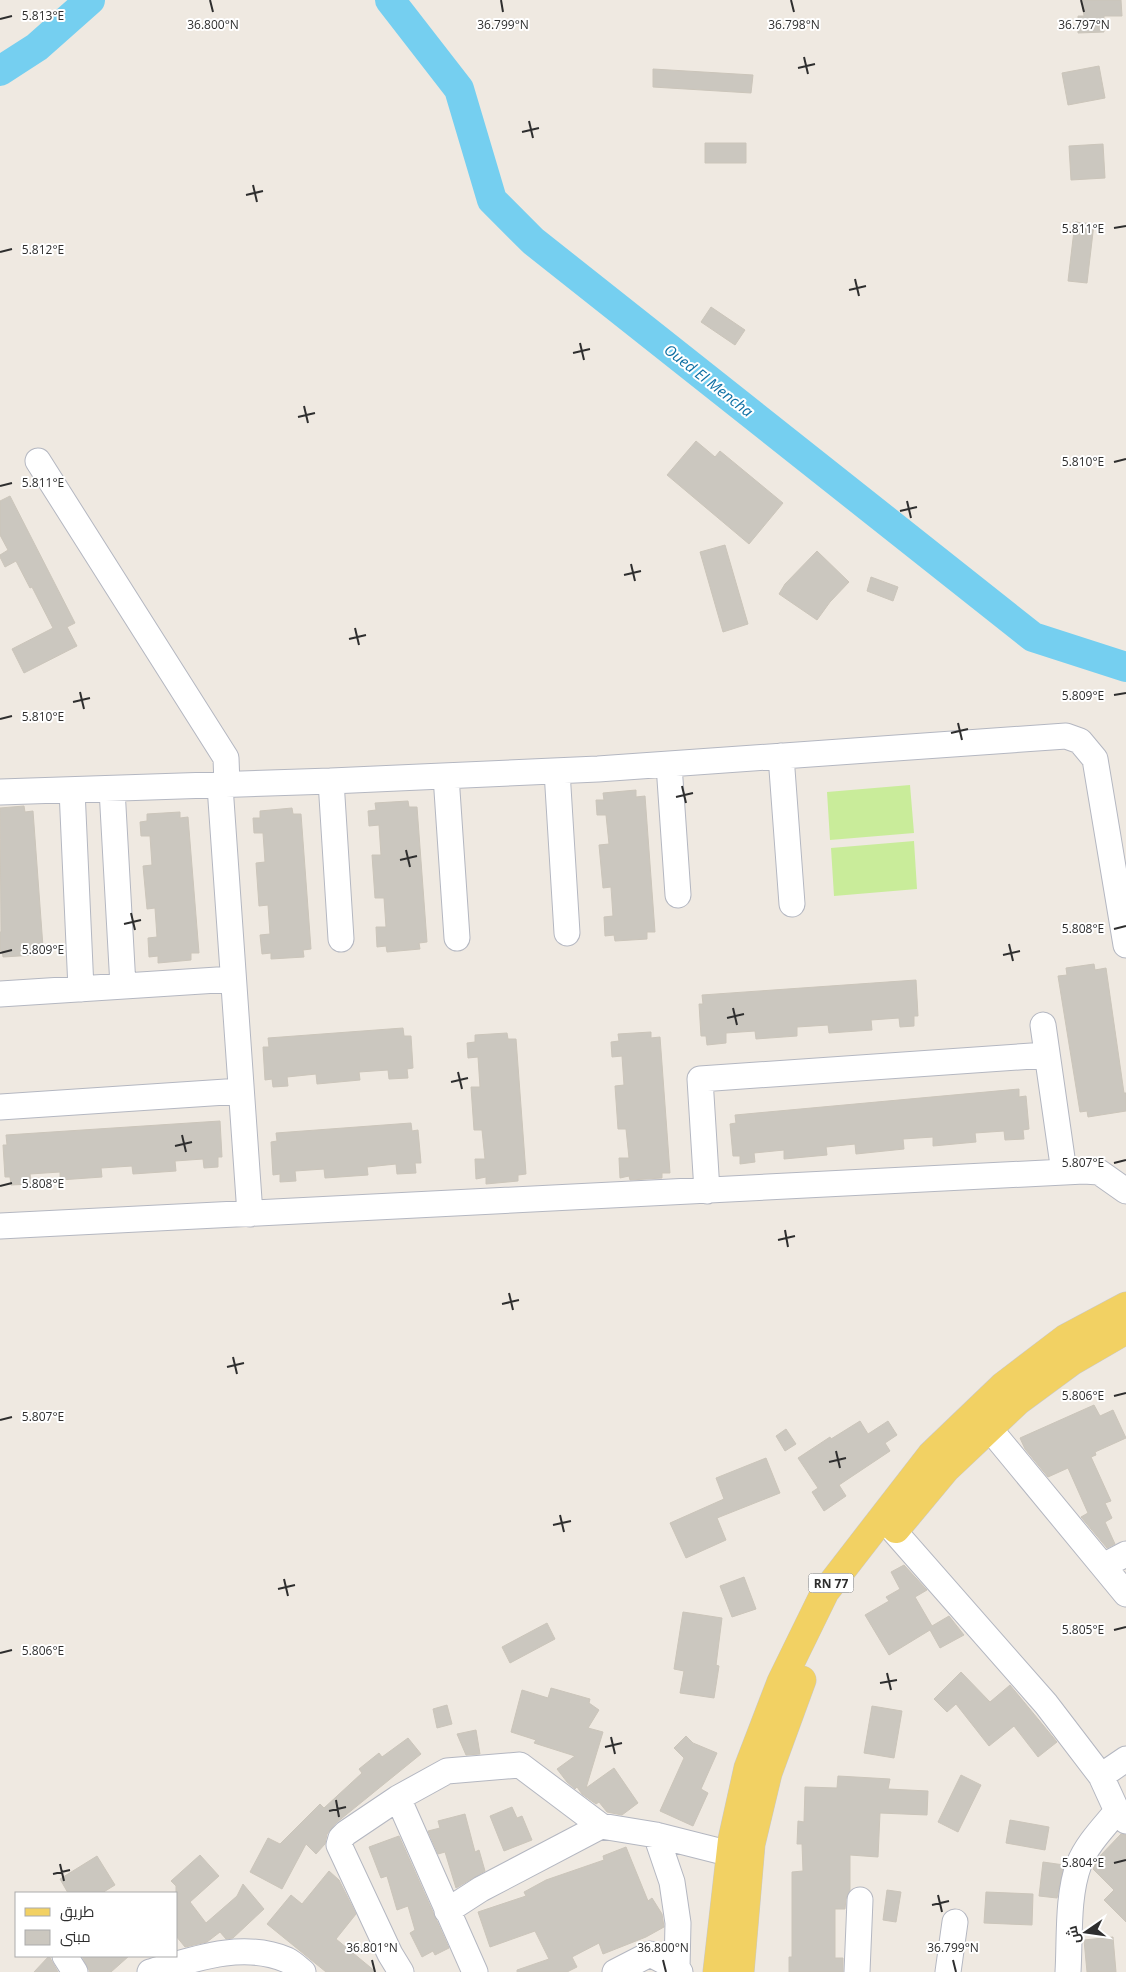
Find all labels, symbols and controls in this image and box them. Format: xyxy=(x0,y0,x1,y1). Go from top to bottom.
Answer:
text: 5.813°E xyxy=(22,7,64,24)
text: 36.800°N xyxy=(187,16,239,33)
text: 36.799°N xyxy=(477,16,529,33)
text: 36.798°N xyxy=(768,16,820,33)
text: 36.797°N xyxy=(1058,16,1110,33)
text: 5.811°E xyxy=(1062,220,1104,237)
text: 5.812°E xyxy=(22,241,64,258)
water label: Oued El Mencha xyxy=(660,339,758,421)
text: 5.810°E xyxy=(1062,453,1104,470)
text: 5.811°E xyxy=(22,474,64,491)
text: 5.809°E xyxy=(1062,687,1104,704)
text: 5.810°E xyxy=(22,708,64,725)
text: 5.808°E xyxy=(1062,920,1104,937)
text: 5.809°E xyxy=(22,941,64,958)
text: 5.807°E xyxy=(1062,1154,1104,1171)
text: 5.808°E xyxy=(22,1175,64,1192)
text: 5.806°E xyxy=(1062,1387,1104,1404)
text: 5.807°E xyxy=(22,1408,64,1425)
road number: RN 77 xyxy=(808,1574,854,1592)
text: 5.805°E xyxy=(1062,1621,1104,1638)
text: 5.806°E xyxy=(22,1642,64,1659)
text: 5.804°E xyxy=(1062,1854,1104,1871)
legend xyxy=(15,1892,178,1957)
text: طريق xyxy=(60,1901,94,1922)
north arrow xyxy=(1061,1907,1111,1957)
text: ش xyxy=(1062,1924,1084,1946)
text: مبنى xyxy=(60,1926,91,1947)
text: 36.801°N xyxy=(346,1939,398,1956)
text: 36.800°N xyxy=(637,1939,689,1956)
text: 36.799°N xyxy=(927,1939,979,1956)

